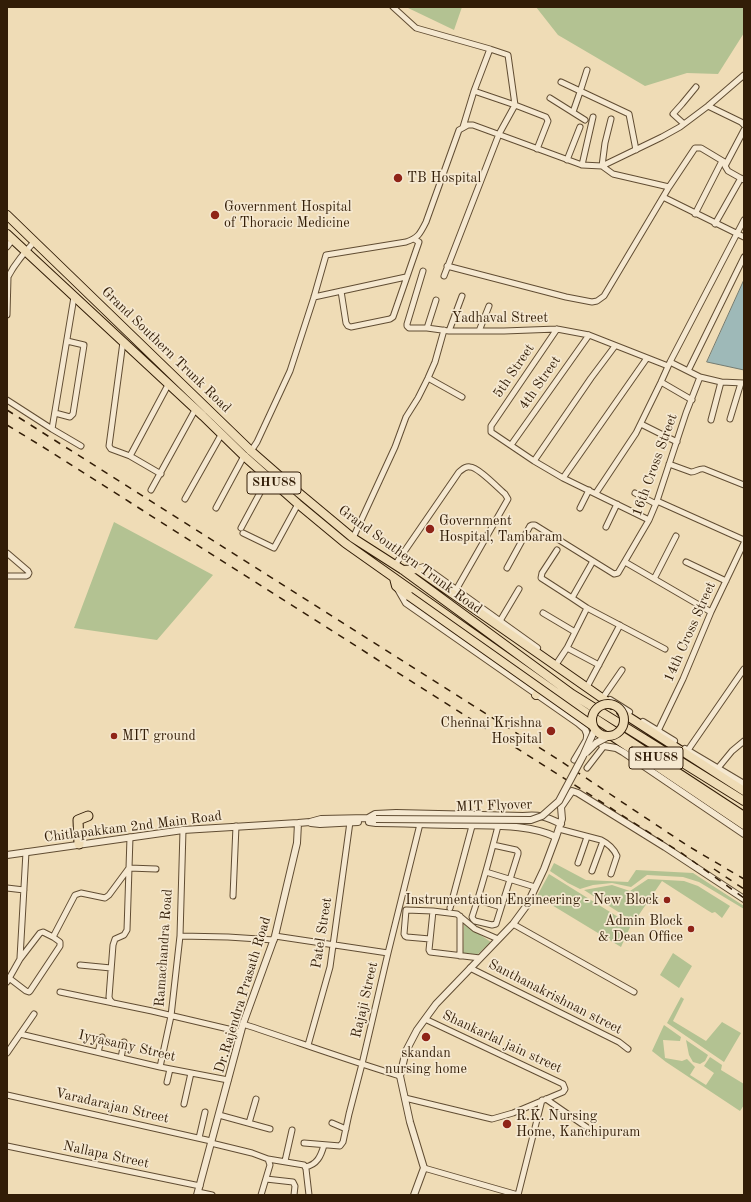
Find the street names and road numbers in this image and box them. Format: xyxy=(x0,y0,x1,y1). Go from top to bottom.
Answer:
street label: Grand Southern Trunk Road xyxy=(98,284,234,416)
street label: Yadhaval Street xyxy=(452,310,548,326)
street label: 5th Street xyxy=(490,341,538,401)
street label: 4th Street xyxy=(515,353,565,413)
street label: 16th Cross Street xyxy=(629,411,681,519)
road number: SHU88 xyxy=(247,472,301,494)
street label: Grand Southern Trunk Road xyxy=(335,502,485,618)
street label: 14th Cross Street xyxy=(660,579,720,685)
road number: SHU88 xyxy=(629,747,683,769)
street label: MIT Flyover xyxy=(456,796,532,816)
street label: Chitlapakkam 2nd Main Road xyxy=(43,808,223,846)
street label: Ramachandra Road xyxy=(151,888,177,1008)
street label: Patel Street xyxy=(308,896,336,970)
street label: Dr.Rajendra Prasath Road xyxy=(211,915,275,1075)
street label: Santhanakrishnan street xyxy=(485,956,625,1038)
street label: Rajaji Street xyxy=(348,960,382,1040)
street label: Shankarlal jain street xyxy=(439,1007,565,1077)
street label: Iyyasamy Street xyxy=(77,1027,177,1065)
street label: Varadarajan Street xyxy=(54,1085,170,1127)
street label: Nallapa Street xyxy=(62,1138,150,1172)

